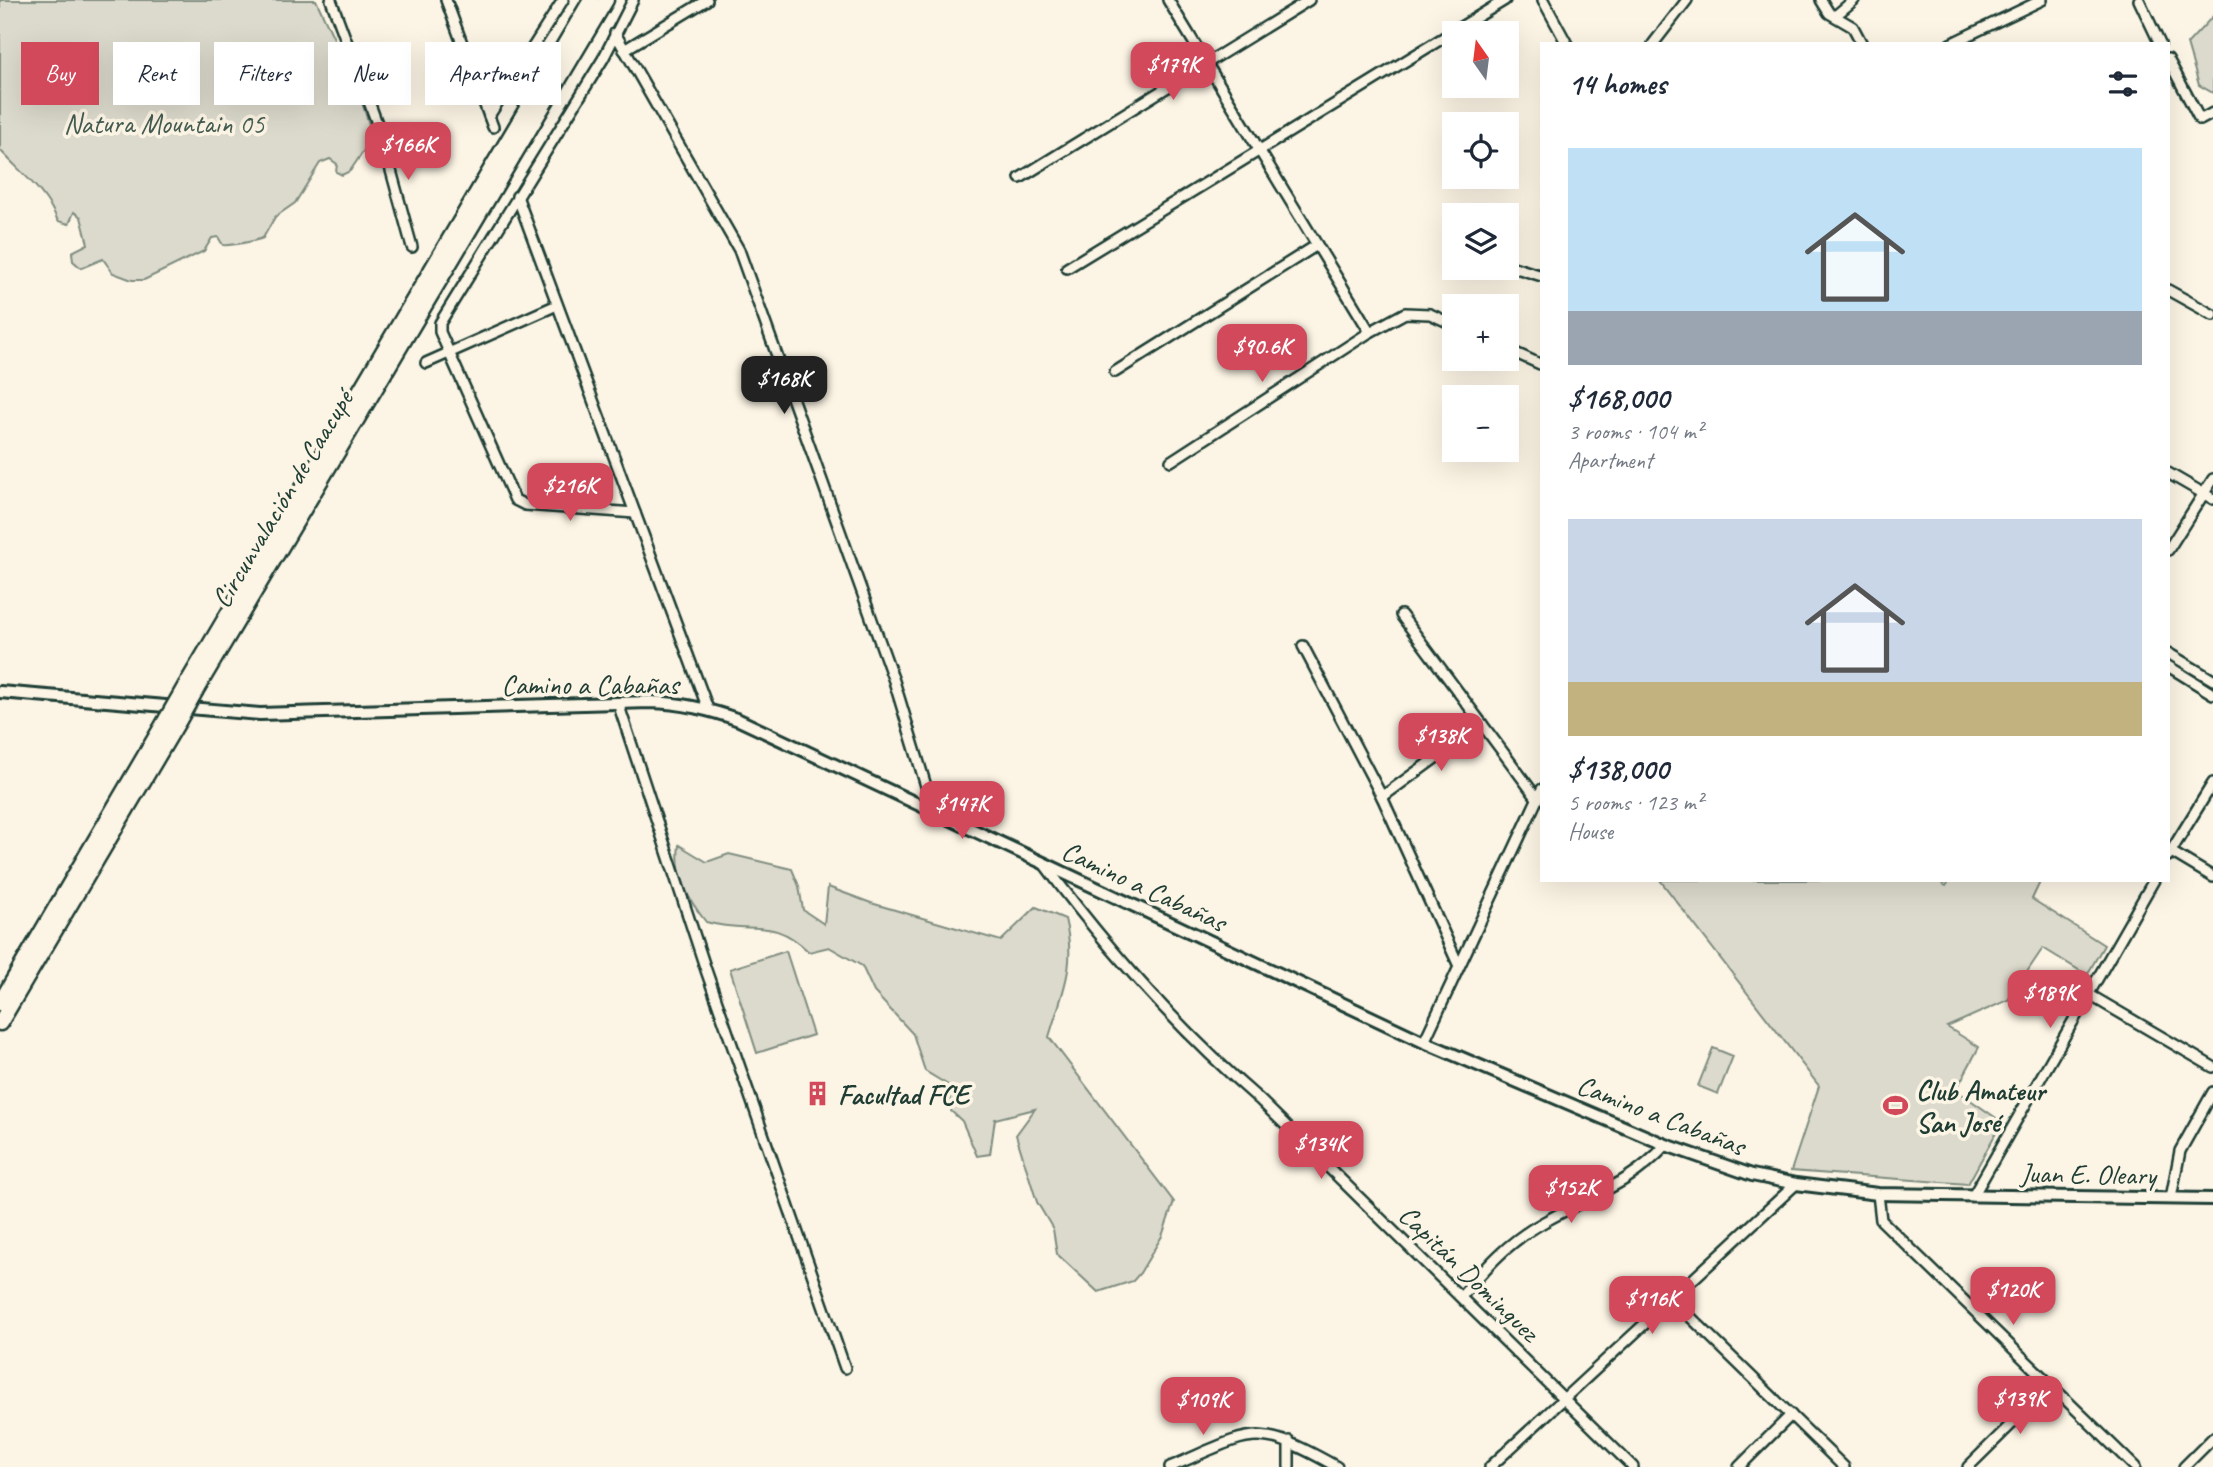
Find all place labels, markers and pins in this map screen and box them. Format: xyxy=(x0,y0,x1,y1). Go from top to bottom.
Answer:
pin: $179K xyxy=(1124,42,1222,102)
pin: $166K xyxy=(359,122,457,182)
pin: $90.6K xyxy=(1205,324,1319,384)
pin: $168K xyxy=(735,356,833,416)
pin: $216K xyxy=(521,463,619,523)
pin: $138K xyxy=(1392,714,1490,773)
pin: $147K xyxy=(913,782,1011,841)
pin: $189K xyxy=(2001,970,2099,1030)
place label: Club Amateur San José xyxy=(1916,1073,2048,1140)
place label: Facultad FCE xyxy=(838,1077,973,1112)
building icon: Facultad FCE xyxy=(804,1080,832,1108)
sports icon: Club Amateur San José xyxy=(1882,1092,1910,1120)
pin: $134K xyxy=(1272,1122,1370,1181)
pin: $152K xyxy=(1522,1166,1620,1225)
pin: $120K xyxy=(1964,1268,2062,1327)
pin: $116K xyxy=(1603,1276,1701,1336)
pin: $139K xyxy=(1971,1376,2069,1436)
pin: $109K xyxy=(1154,1378,1252,1437)

